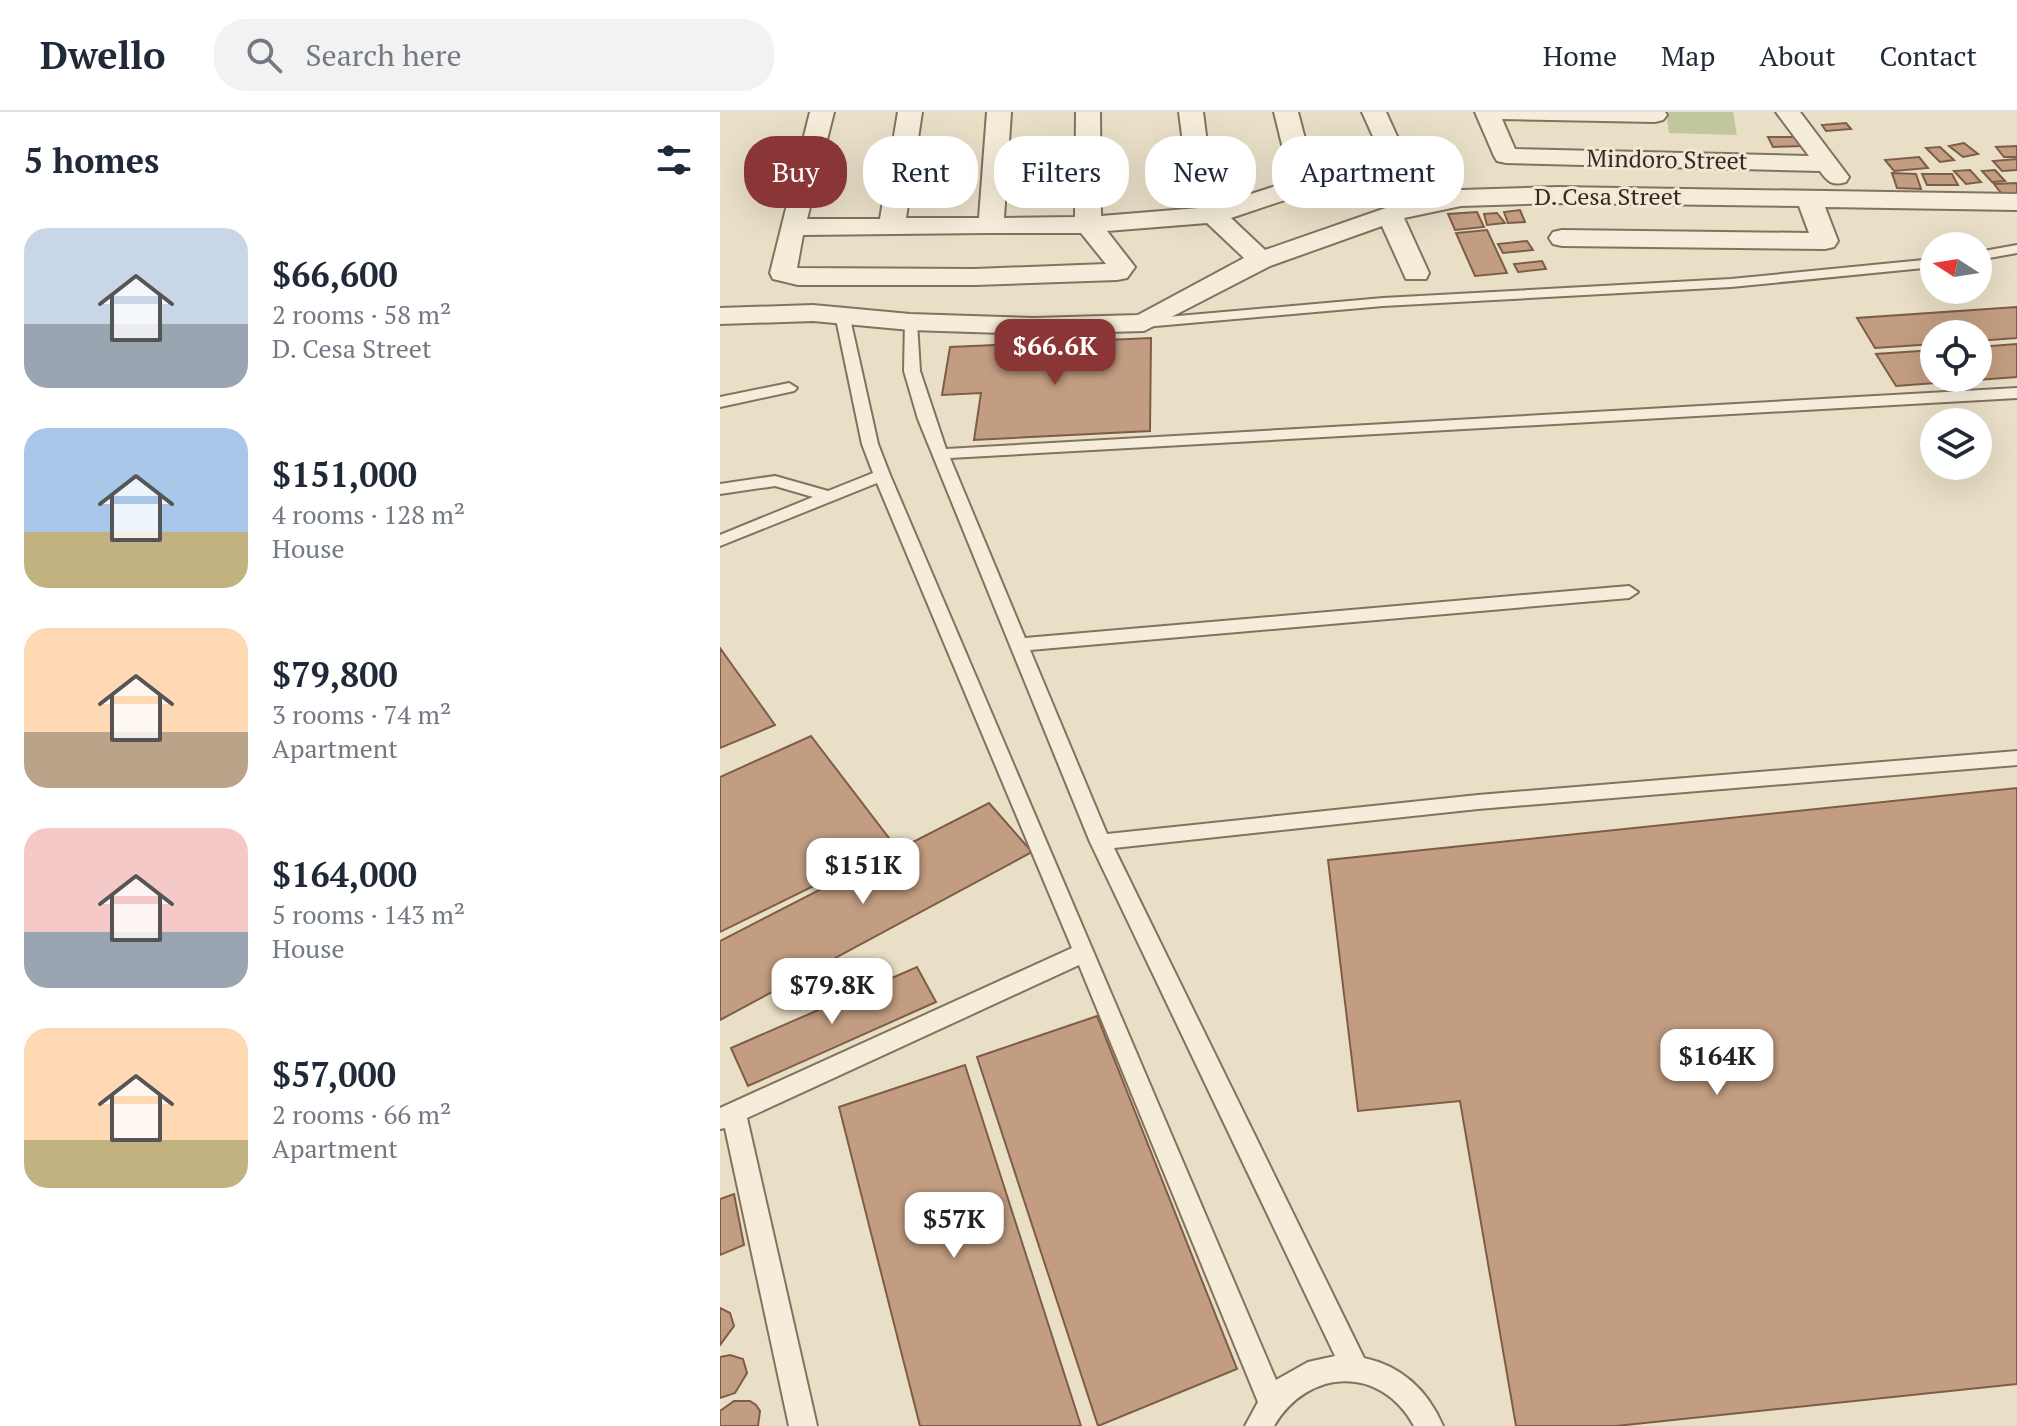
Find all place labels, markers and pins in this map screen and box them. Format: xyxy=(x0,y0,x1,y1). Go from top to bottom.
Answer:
pin: $66.6K xyxy=(990,319,1120,387)
pin: $151K xyxy=(807,838,919,906)
pin: $79.8K xyxy=(767,958,897,1026)
pin: $164K xyxy=(1661,1029,1773,1097)
pin: $57K xyxy=(907,1192,1001,1260)

